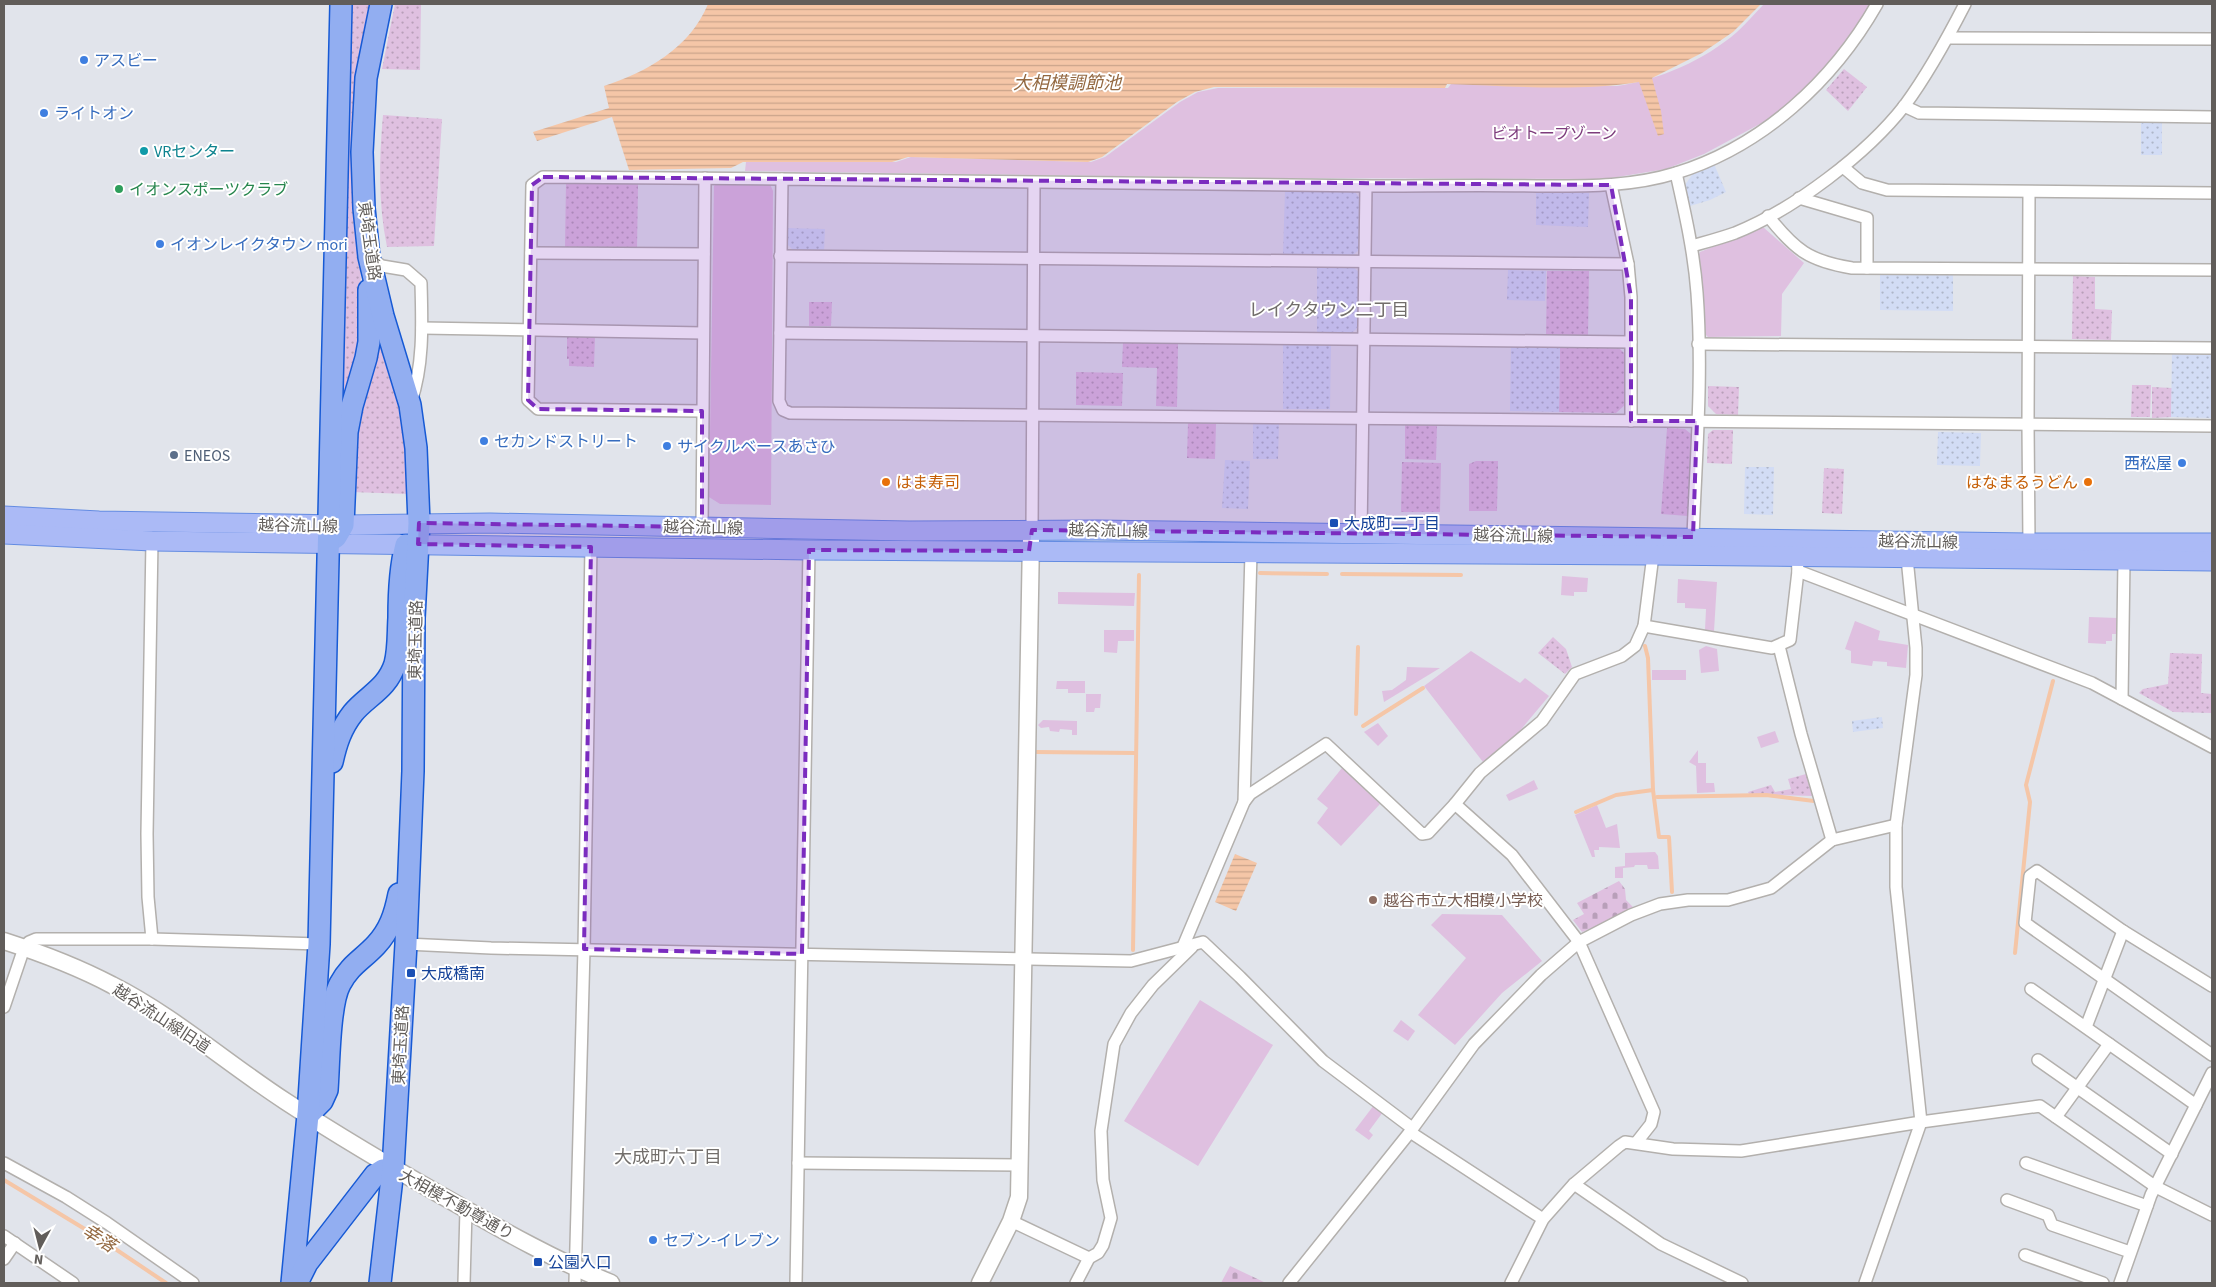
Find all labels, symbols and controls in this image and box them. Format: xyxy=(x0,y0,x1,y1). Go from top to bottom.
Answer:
place label: アスビー xyxy=(94,50,158,72)
marker: アスビー xyxy=(78,54,90,66)
water label: 大相模調節池 xyxy=(1013,71,1123,96)
place label: ライトオン xyxy=(54,103,134,125)
marker: ライトオン xyxy=(38,107,50,119)
park label: ビオトープゾーン xyxy=(1491,123,1617,145)
place label: VRセンター xyxy=(154,141,235,163)
marker: VRセンター xyxy=(138,145,150,157)
place label: イオンスポーツクラブ xyxy=(129,179,288,201)
marker: イオンスポーツクラブ xyxy=(113,183,125,195)
street label: 東埼玉道路 xyxy=(353,200,385,282)
place label: イオンレイクタウン mori xyxy=(170,234,348,256)
marker: イオンレイクタウン mori xyxy=(154,238,166,250)
district label: レイクタウン二丁目 xyxy=(1249,298,1409,323)
place label: セカンドストリート xyxy=(494,431,638,453)
marker: セカンドストリート xyxy=(478,435,490,447)
place label: サイクルベースあさひ xyxy=(677,436,835,458)
marker: サイクルベースあさひ xyxy=(661,440,673,452)
place label: ENEOS xyxy=(184,445,230,467)
marker: ENEOS xyxy=(168,449,180,461)
place label: 西松屋 xyxy=(2124,453,2172,475)
marker: 西松屋 xyxy=(2176,457,2188,469)
place label: はま寿司 xyxy=(896,472,960,494)
place label: はなまるうどん xyxy=(1966,472,2078,494)
marker: はま寿司 xyxy=(880,476,892,488)
marker: はなまるうどん xyxy=(2082,476,2094,488)
place label: 大成町二丁目 xyxy=(1344,513,1440,535)
street label: 越谷流山線 xyxy=(258,514,338,538)
street label: 越谷流山線 xyxy=(663,516,743,540)
marker: 大成町二丁目 xyxy=(1328,517,1340,529)
street label: 越谷流山線 xyxy=(1068,519,1148,543)
street label: 越谷流山線 xyxy=(1473,524,1553,548)
street label: 越谷流山線 xyxy=(1878,530,1958,554)
street label: 東埼玉道路 xyxy=(404,600,428,680)
place label: 越谷市立大相模小学校 xyxy=(1383,890,1543,912)
marker: 越谷市立大相模小学校 xyxy=(1367,894,1379,906)
place label: 大成橋南 xyxy=(421,963,485,985)
marker: 大成橋南 xyxy=(405,967,417,979)
street label: 越谷流山線旧道 xyxy=(108,979,214,1059)
street label: 東埼玉道路 xyxy=(388,1005,414,1086)
district label: 大成町六丁目 xyxy=(614,1145,722,1170)
street label: 大相模不動尊通り xyxy=(395,1164,518,1246)
water label: 幸落 xyxy=(77,1218,123,1260)
north arrow xyxy=(15,1222,65,1272)
place label: セブン-イレブン xyxy=(663,1230,780,1252)
marker: セブン-イレブン xyxy=(647,1234,659,1246)
text: N xyxy=(33,1248,44,1269)
place label: 公園入口 xyxy=(548,1252,612,1274)
marker: 公園入口 xyxy=(532,1256,544,1268)

